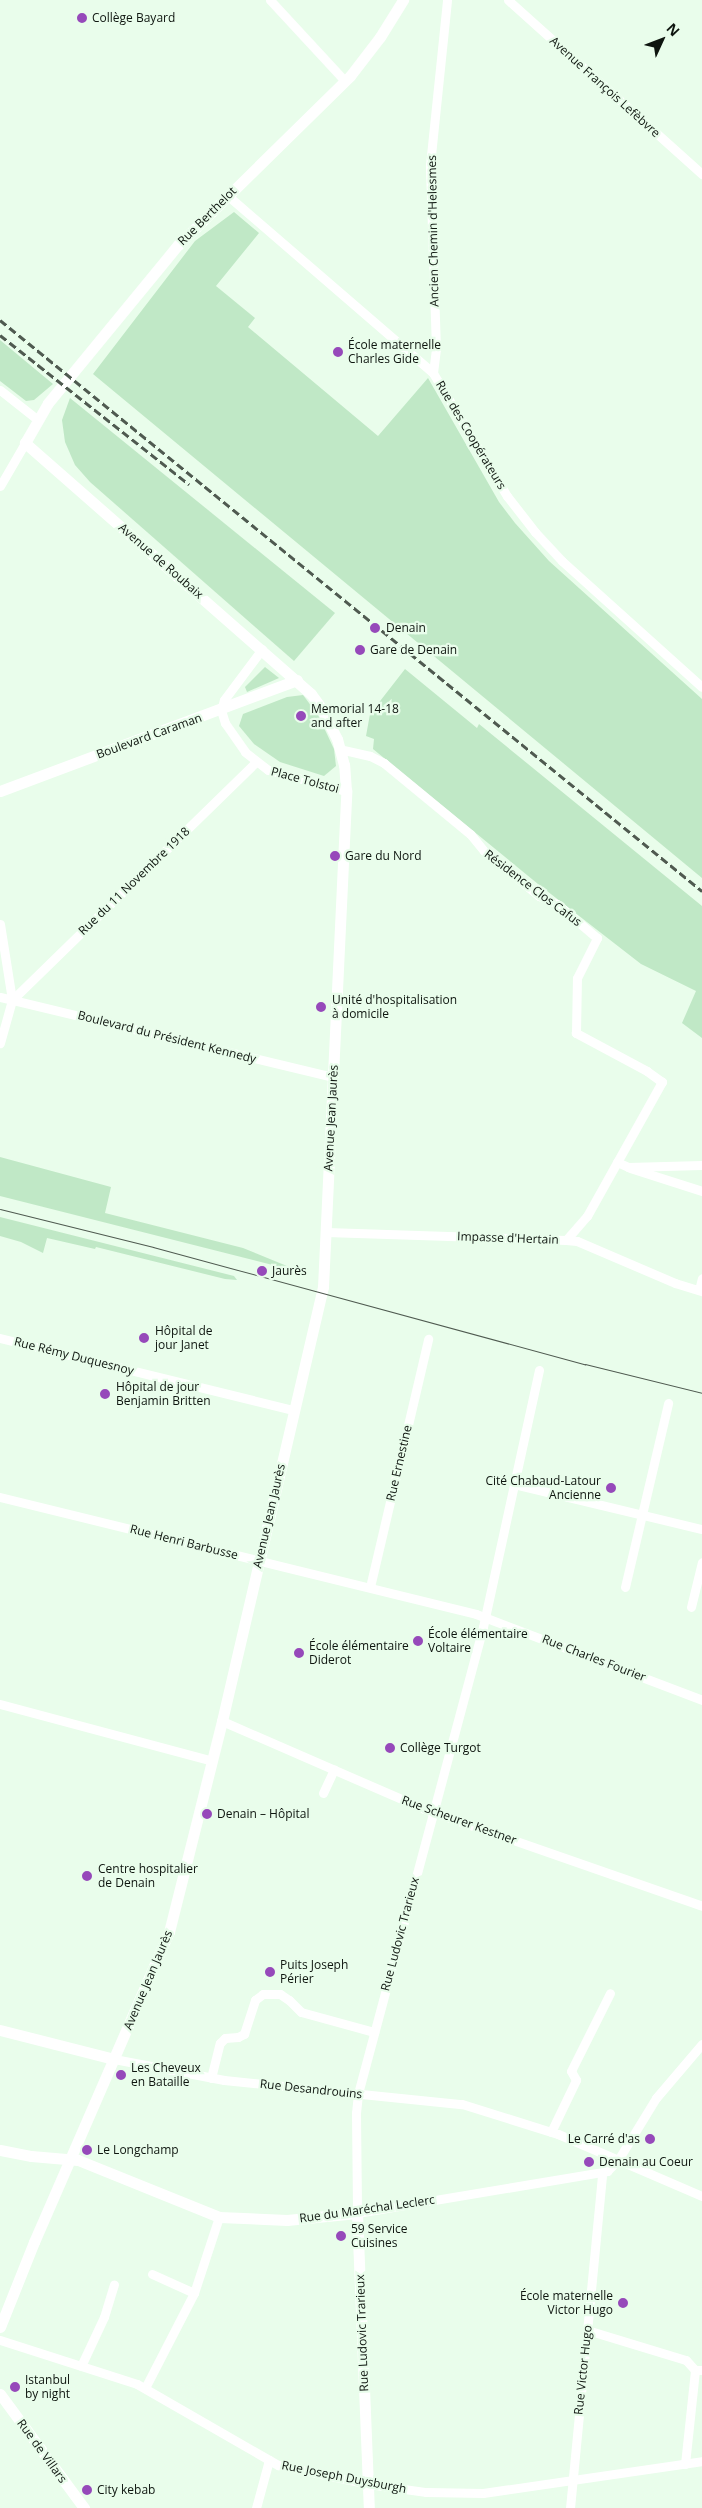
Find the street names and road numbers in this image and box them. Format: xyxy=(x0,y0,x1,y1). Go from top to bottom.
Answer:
street label: Avenue François Lefèbvre xyxy=(547,34,663,140)
street label: Ancien Chemin d'Helesmes xyxy=(424,155,442,307)
street label: Rue Berthelot xyxy=(175,184,239,248)
street label: Rue des Coopérateurs xyxy=(433,378,509,492)
street label: Avenue de Roubaix xyxy=(116,520,206,602)
street label: Boulevard Caraman xyxy=(94,710,204,762)
street label: Place Tolstoi xyxy=(270,764,340,796)
street label: Rue du 11 Novembre 1918 xyxy=(75,824,193,938)
street label: Résidence Clos Cafus xyxy=(482,847,584,929)
street label: Boulevard du Président Kennedy xyxy=(76,1008,258,1066)
street label: Avenue Jean Jaurès xyxy=(321,1064,341,1172)
street label: Impasse d'Hertain xyxy=(457,1229,559,1247)
street label: Rue Rémy Duquesnoy xyxy=(13,1334,135,1378)
street label: Rue Ernestine xyxy=(383,1424,415,1502)
street label: Avenue Jean Jaurès xyxy=(250,1462,288,1570)
street label: Rue Henri Barbusse xyxy=(128,1522,240,1562)
street label: Rue Charles Fourier xyxy=(540,1632,648,1684)
street label: Rue Scheurer Kestner xyxy=(400,1793,518,1847)
street label: Rue Ludovic Trarieux xyxy=(378,1876,422,1992)
street label: Avenue Jean Jaurès xyxy=(121,1928,175,2032)
street label: Rue Desandrouins xyxy=(259,2076,363,2102)
street label: Rue du Maréchal Leclerc xyxy=(298,2192,436,2226)
street label: Rue Ludovic Trarieux xyxy=(353,2274,371,2392)
street label: Rue Victor Hugo xyxy=(571,2324,595,2416)
street label: Rue de Villars xyxy=(14,2416,70,2486)
street label: Rue Joseph Duysburgh xyxy=(280,2458,408,2496)

